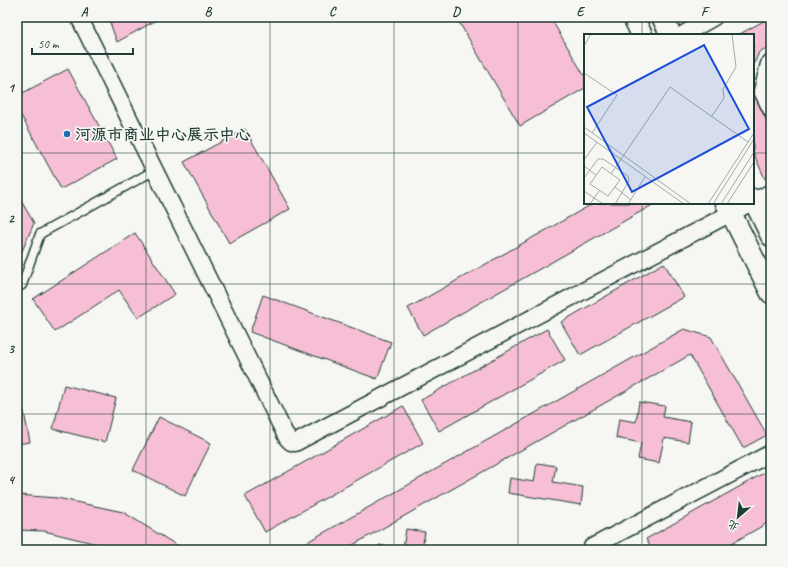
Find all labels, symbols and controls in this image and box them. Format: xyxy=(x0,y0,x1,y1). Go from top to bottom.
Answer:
text: A xyxy=(81,4,89,20)
text: B xyxy=(205,4,213,20)
text: C xyxy=(329,4,337,20)
text: D xyxy=(452,4,461,20)
text: E xyxy=(577,4,586,20)
text: F xyxy=(701,4,710,20)
scale bar xyxy=(32,30,133,56)
inset map xyxy=(584,34,754,204)
text: 50 m xyxy=(38,36,60,52)
text: 1 xyxy=(8,80,16,96)
place label: 河源市商业中心展示中心 xyxy=(75,125,251,145)
marker: 河源市商业中心展示中心 xyxy=(62,129,72,139)
text: 2 xyxy=(8,211,15,227)
text: 3 xyxy=(8,341,15,357)
text: 4 xyxy=(8,472,16,488)
north arrow xyxy=(718,497,758,537)
text: 北 xyxy=(725,517,741,535)

